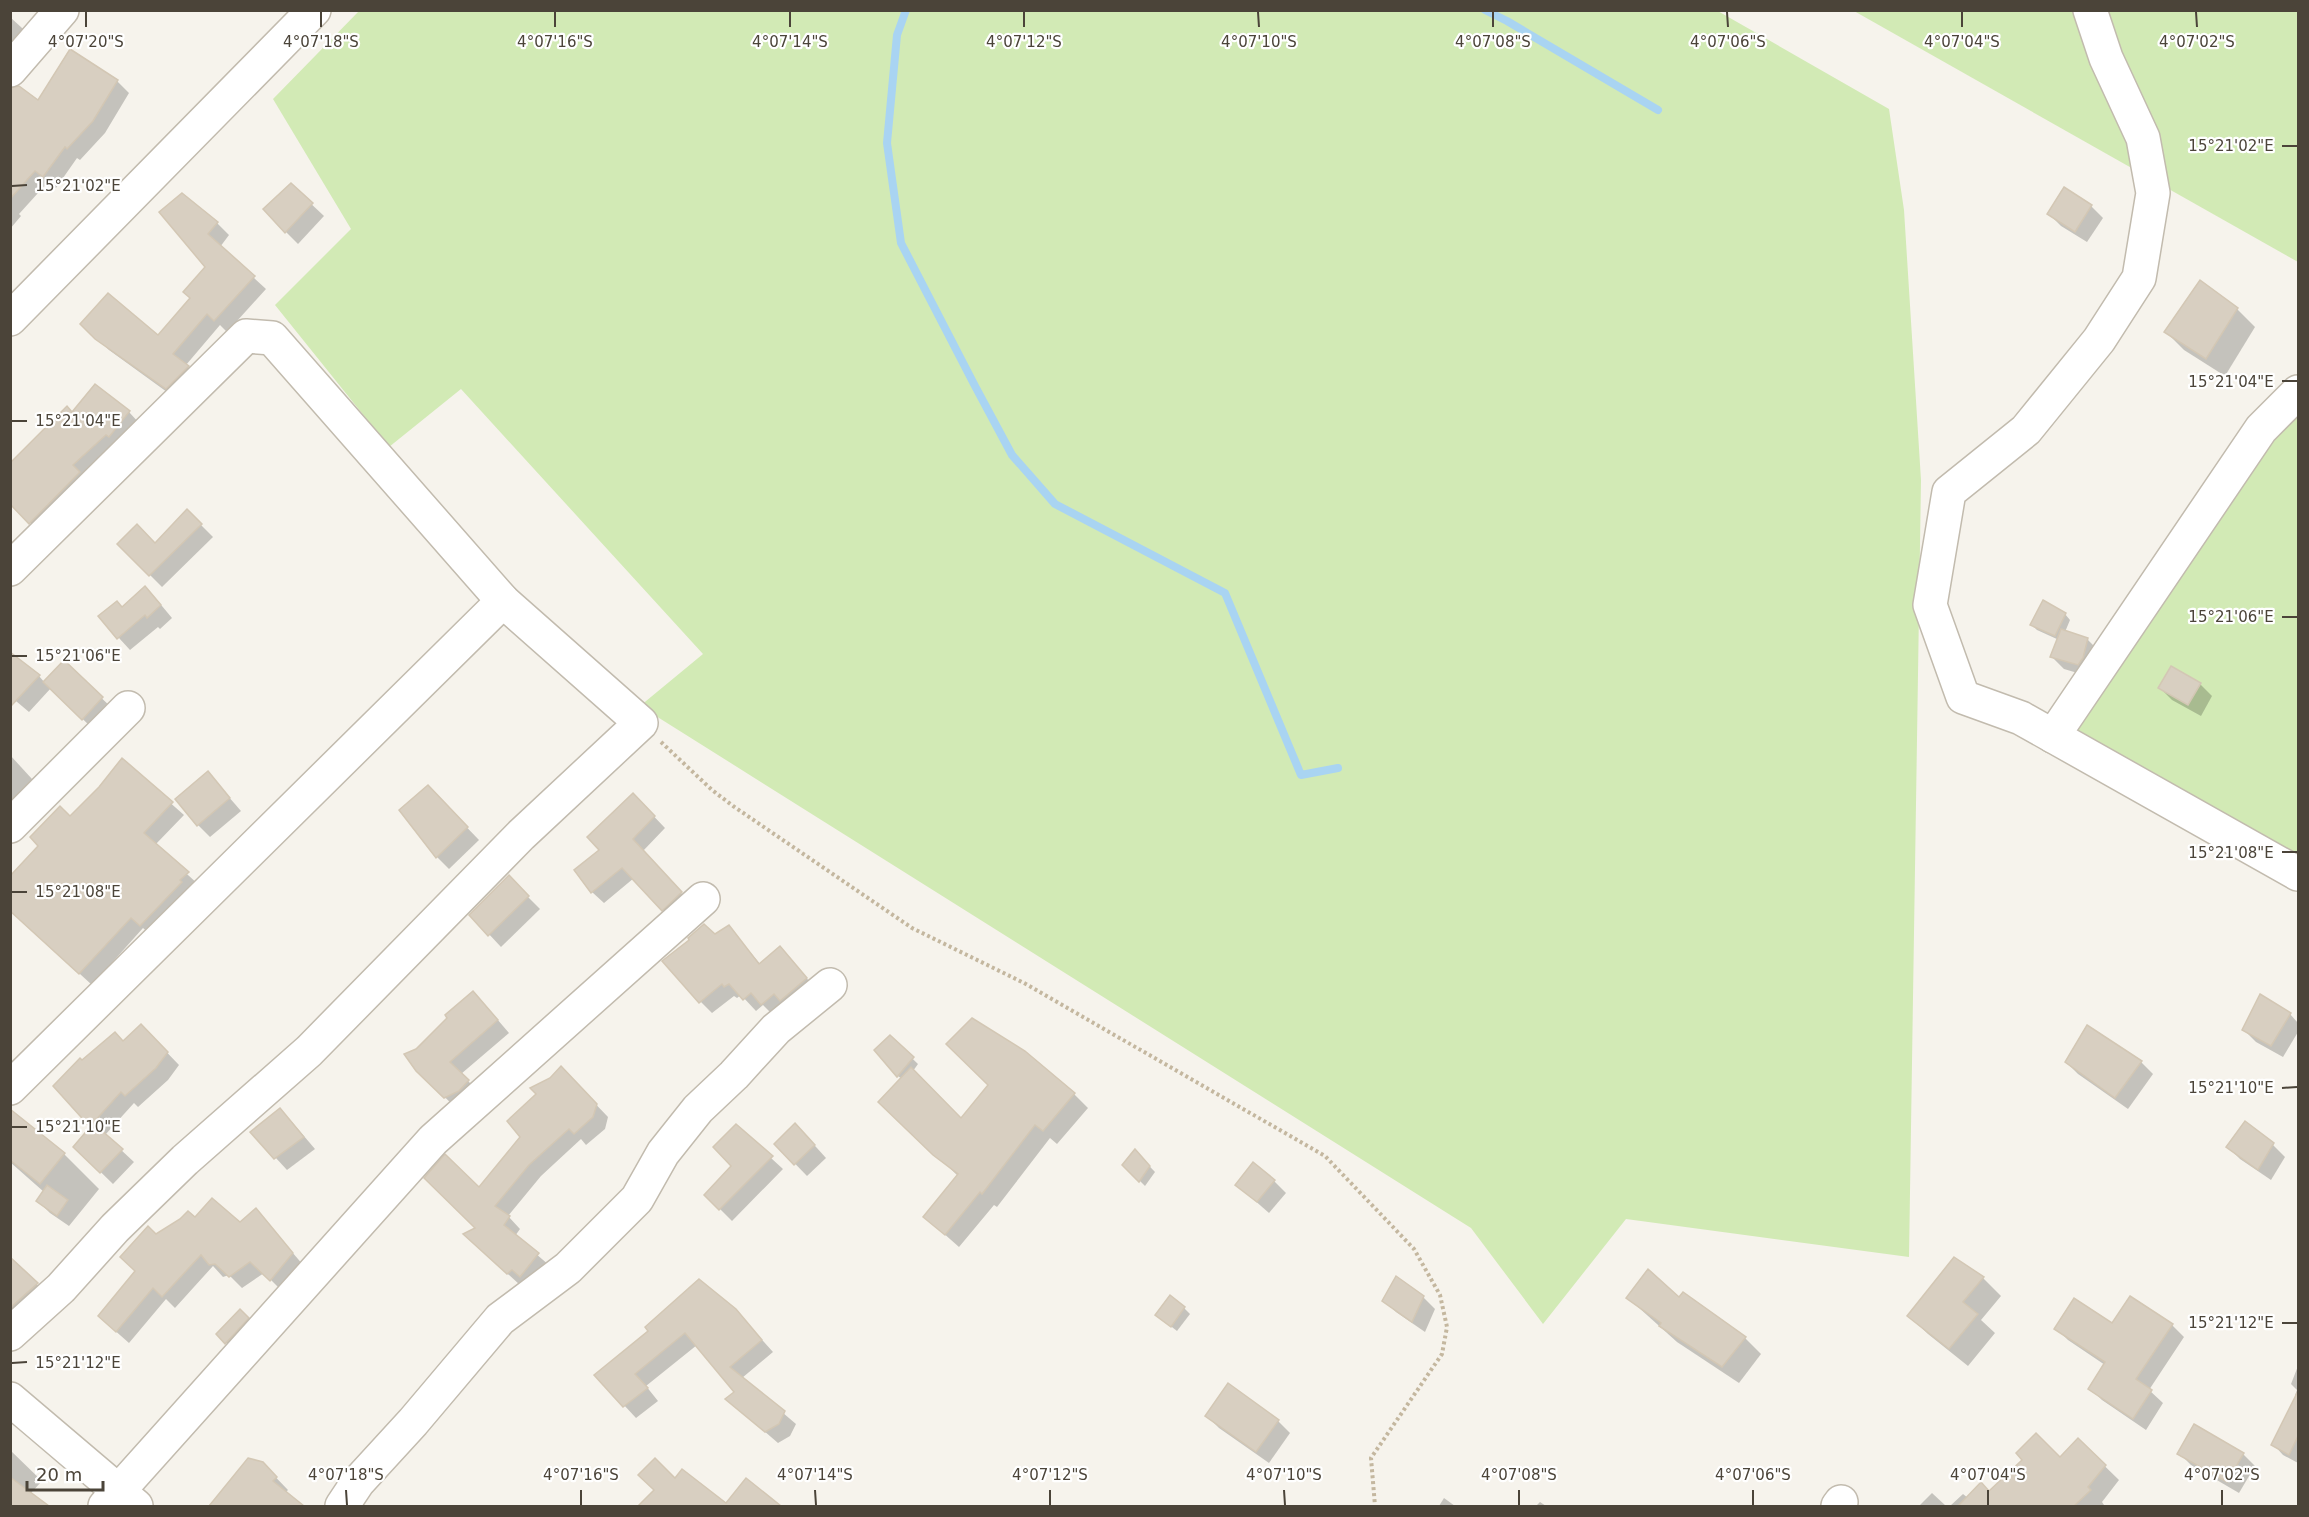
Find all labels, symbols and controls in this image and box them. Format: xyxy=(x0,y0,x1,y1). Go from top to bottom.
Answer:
text: 4°07'20"S xyxy=(48,33,124,51)
text: 4°07'18"S xyxy=(283,33,359,51)
text: 4°07'16"S xyxy=(517,33,593,51)
text: 4°07'14"S xyxy=(752,33,828,51)
text: 4°07'12"S xyxy=(986,33,1062,51)
text: 4°07'10"S xyxy=(1221,33,1297,51)
text: 4°07'08"S xyxy=(1455,33,1531,51)
text: 4°07'06"S xyxy=(1690,33,1766,51)
text: 4°07'04"S xyxy=(1924,33,2000,51)
text: 4°07'02"S xyxy=(2159,33,2235,51)
text: 15°21'02"E xyxy=(2188,137,2274,155)
text: 15°21'02"E xyxy=(35,177,121,195)
text: 15°21'04"E xyxy=(2188,373,2274,391)
text: 15°21'04"E xyxy=(35,412,121,430)
text: 15°21'06"E xyxy=(2188,608,2274,626)
text: 15°21'06"E xyxy=(35,647,121,665)
text: 15°21'08"E xyxy=(2188,844,2274,862)
text: 15°21'08"E xyxy=(35,883,121,901)
text: 15°21'10"E xyxy=(2188,1079,2274,1097)
text: 15°21'10"E xyxy=(35,1118,121,1136)
text: 15°21'12"E xyxy=(2188,1314,2274,1332)
text: 15°21'12"E xyxy=(35,1354,121,1372)
scale bar xyxy=(27,1454,104,1492)
text: 20 m xyxy=(36,1464,82,1485)
text: 4°07'18"S xyxy=(308,1466,384,1484)
text: 4°07'16"S xyxy=(543,1466,619,1484)
text: 4°07'14"S xyxy=(777,1466,853,1484)
text: 4°07'12"S xyxy=(1012,1466,1088,1484)
text: 4°07'10"S xyxy=(1246,1466,1322,1484)
text: 4°07'08"S xyxy=(1481,1466,1557,1484)
text: 4°07'06"S xyxy=(1715,1466,1791,1484)
text: 4°07'04"S xyxy=(1950,1466,2026,1484)
text: 4°07'02"S xyxy=(2184,1466,2260,1484)

